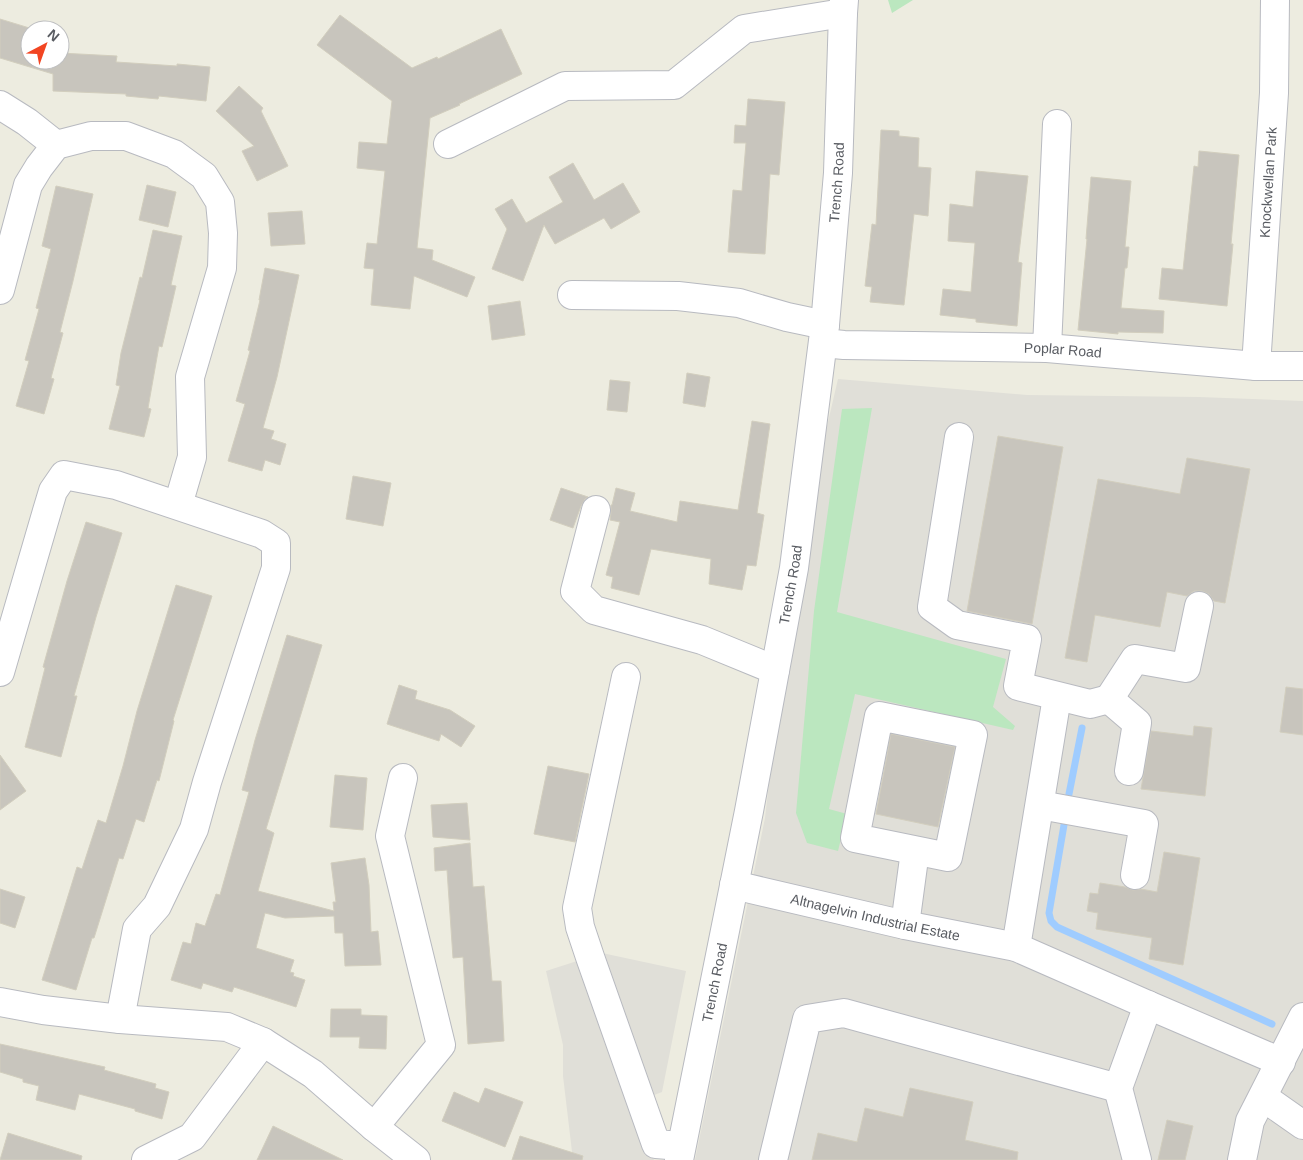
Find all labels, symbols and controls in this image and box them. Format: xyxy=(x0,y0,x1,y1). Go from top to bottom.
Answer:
north arrow xyxy=(20,20,70,70)
text: N xyxy=(44,26,63,45)
street label: Knockwellan Park xyxy=(1256,125,1280,239)
street label: Trench Road xyxy=(826,142,847,223)
street label: Poplar Road xyxy=(1024,340,1102,361)
street label: Trench Road xyxy=(776,544,805,626)
street label: Altnagelvin Industrial Estate xyxy=(789,891,962,944)
street label: Trench Road xyxy=(699,941,730,1024)

